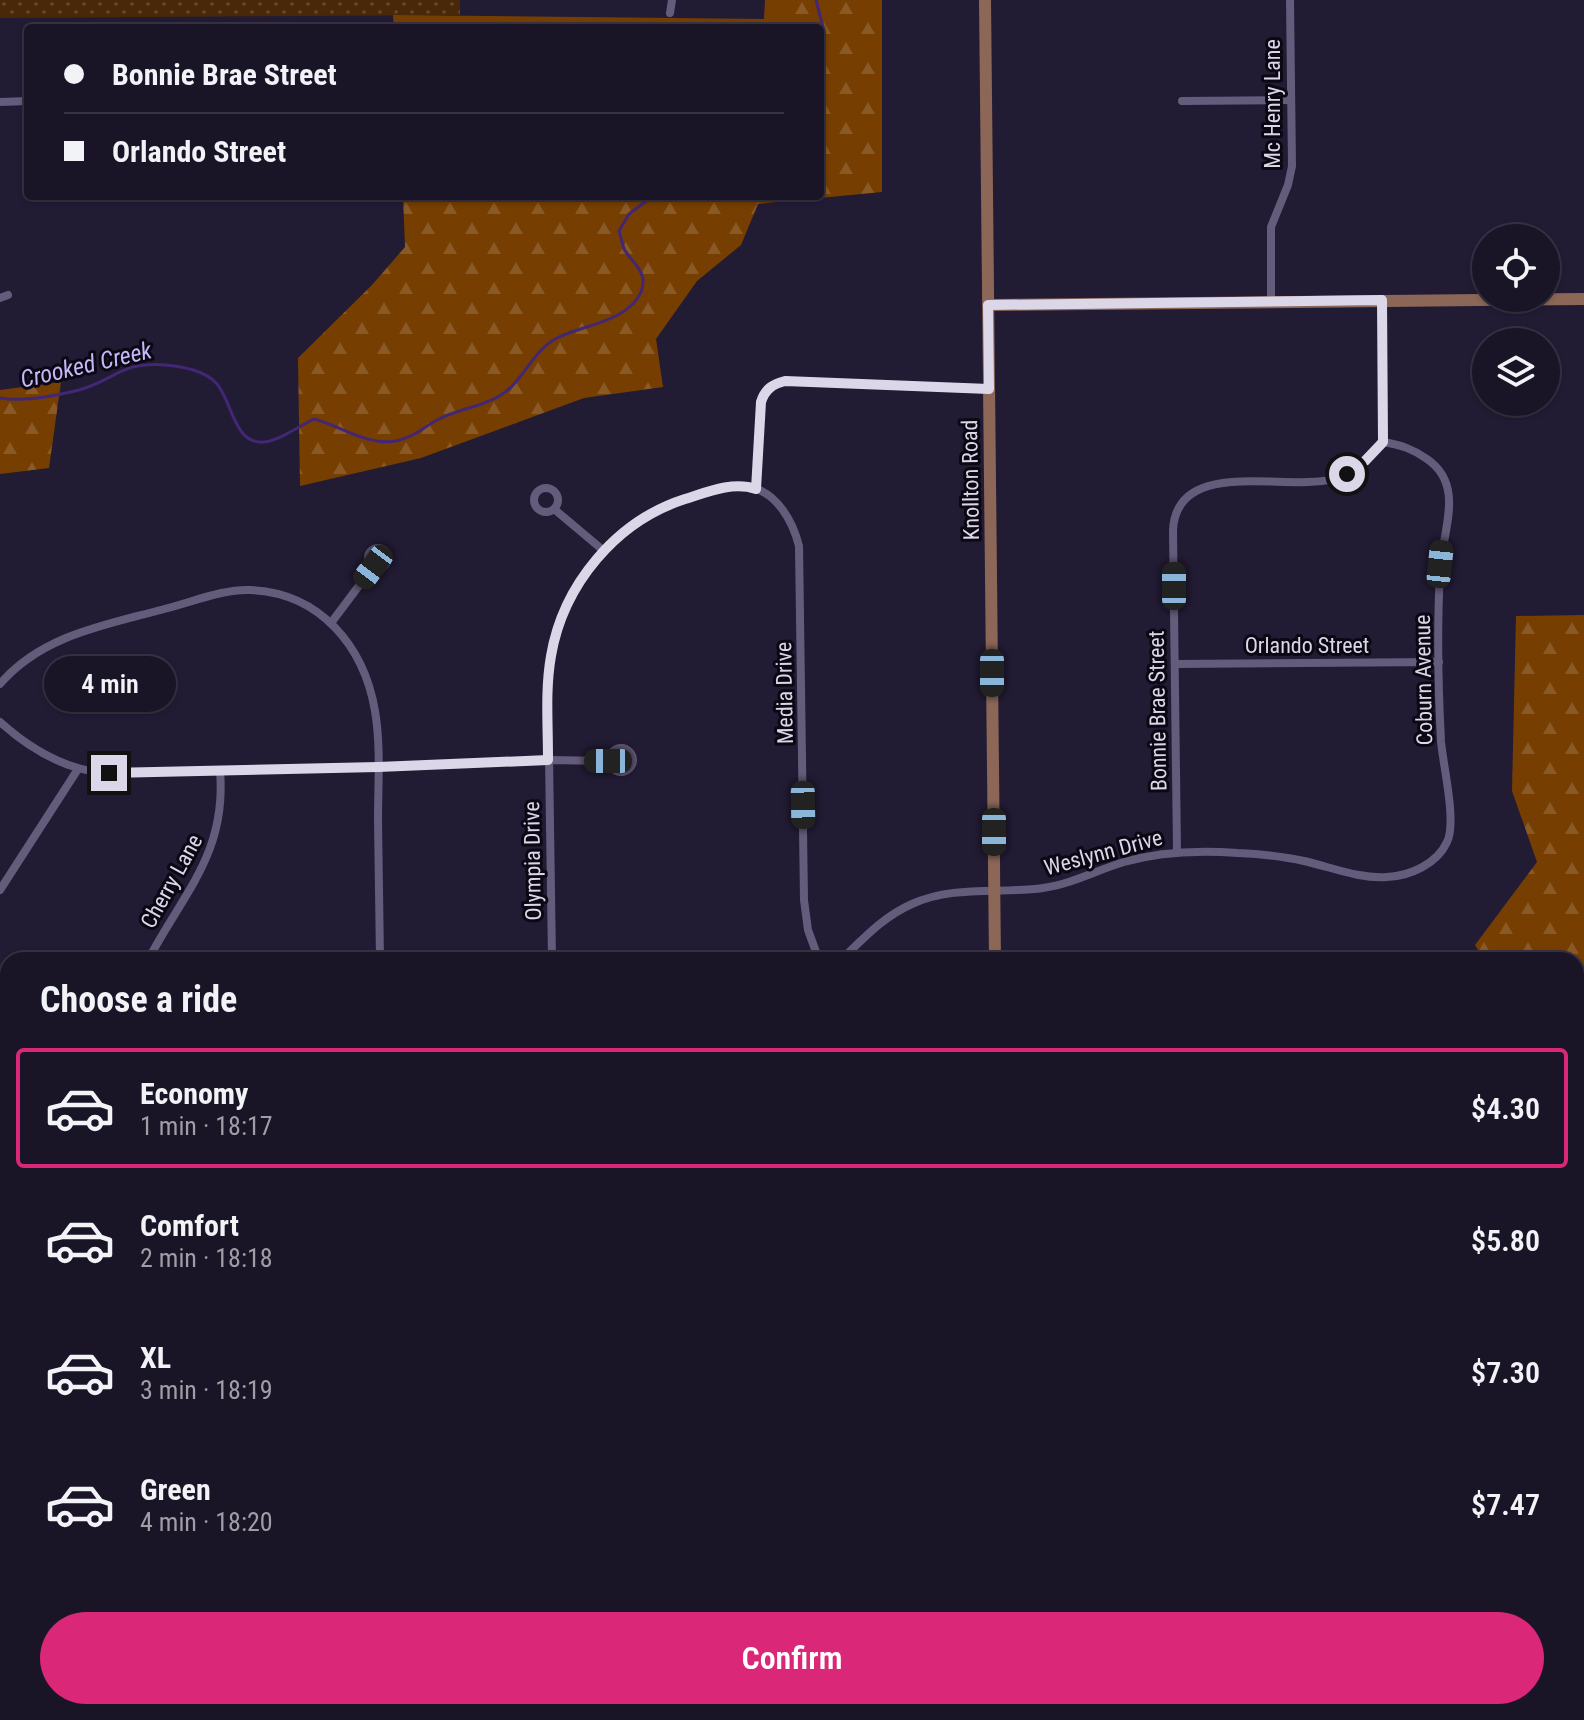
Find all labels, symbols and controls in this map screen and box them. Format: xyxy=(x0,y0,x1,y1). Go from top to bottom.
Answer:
street label: Mc Henry Lane xyxy=(1260,39,1285,169)
text: Bonnie Brae Street xyxy=(112,57,337,92)
text: Orlando Street xyxy=(112,134,286,169)
map controls xyxy=(1472,224,1560,416)
button: locate xyxy=(1472,224,1560,312)
button: layers xyxy=(1472,328,1560,416)
water label: Crooked Creek xyxy=(18,336,155,394)
street label: Knollton Road xyxy=(957,419,984,541)
route start xyxy=(1329,456,1365,492)
car xyxy=(1426,539,1454,589)
car xyxy=(349,541,397,593)
car xyxy=(1162,562,1186,610)
street label: Coburn Avenue xyxy=(1410,614,1437,746)
street label: Bonnie Brae Street xyxy=(1144,631,1171,791)
street label: Orlando Street xyxy=(1245,633,1369,658)
street label: Media Drive xyxy=(771,642,798,744)
car xyxy=(980,649,1004,697)
callout: 4 min xyxy=(43,657,175,713)
text: 4 min xyxy=(81,669,139,699)
car xyxy=(584,749,632,773)
route end xyxy=(91,755,127,791)
car xyxy=(791,781,815,829)
street label: Olympia Drive xyxy=(519,801,546,921)
car xyxy=(982,808,1006,856)
street label: Weslynn Drive xyxy=(1041,825,1165,880)
street label: Cherry Lane xyxy=(135,830,207,932)
text: Choose a ride xyxy=(40,979,237,1021)
icon: car xyxy=(44,1072,116,1144)
text: Economy xyxy=(140,1076,248,1111)
text: $4.30 xyxy=(1471,1091,1540,1126)
text: 1 min · 18:17 xyxy=(140,1111,273,1141)
icon: car xyxy=(44,1204,116,1276)
text: Comfort xyxy=(140,1208,239,1243)
text: $5.80 xyxy=(1471,1223,1540,1258)
text: 2 min · 18:18 xyxy=(140,1243,273,1273)
icon: car xyxy=(44,1336,116,1408)
text: XL xyxy=(140,1340,171,1375)
text: $7.30 xyxy=(1471,1355,1540,1390)
text: 3 min · 18:19 xyxy=(140,1375,273,1405)
icon: car xyxy=(44,1468,116,1540)
text: Green xyxy=(140,1472,211,1507)
text: $7.47 xyxy=(1471,1487,1540,1522)
text: 4 min · 18:20 xyxy=(140,1507,273,1537)
button: Confirm xyxy=(40,1612,1544,1704)

